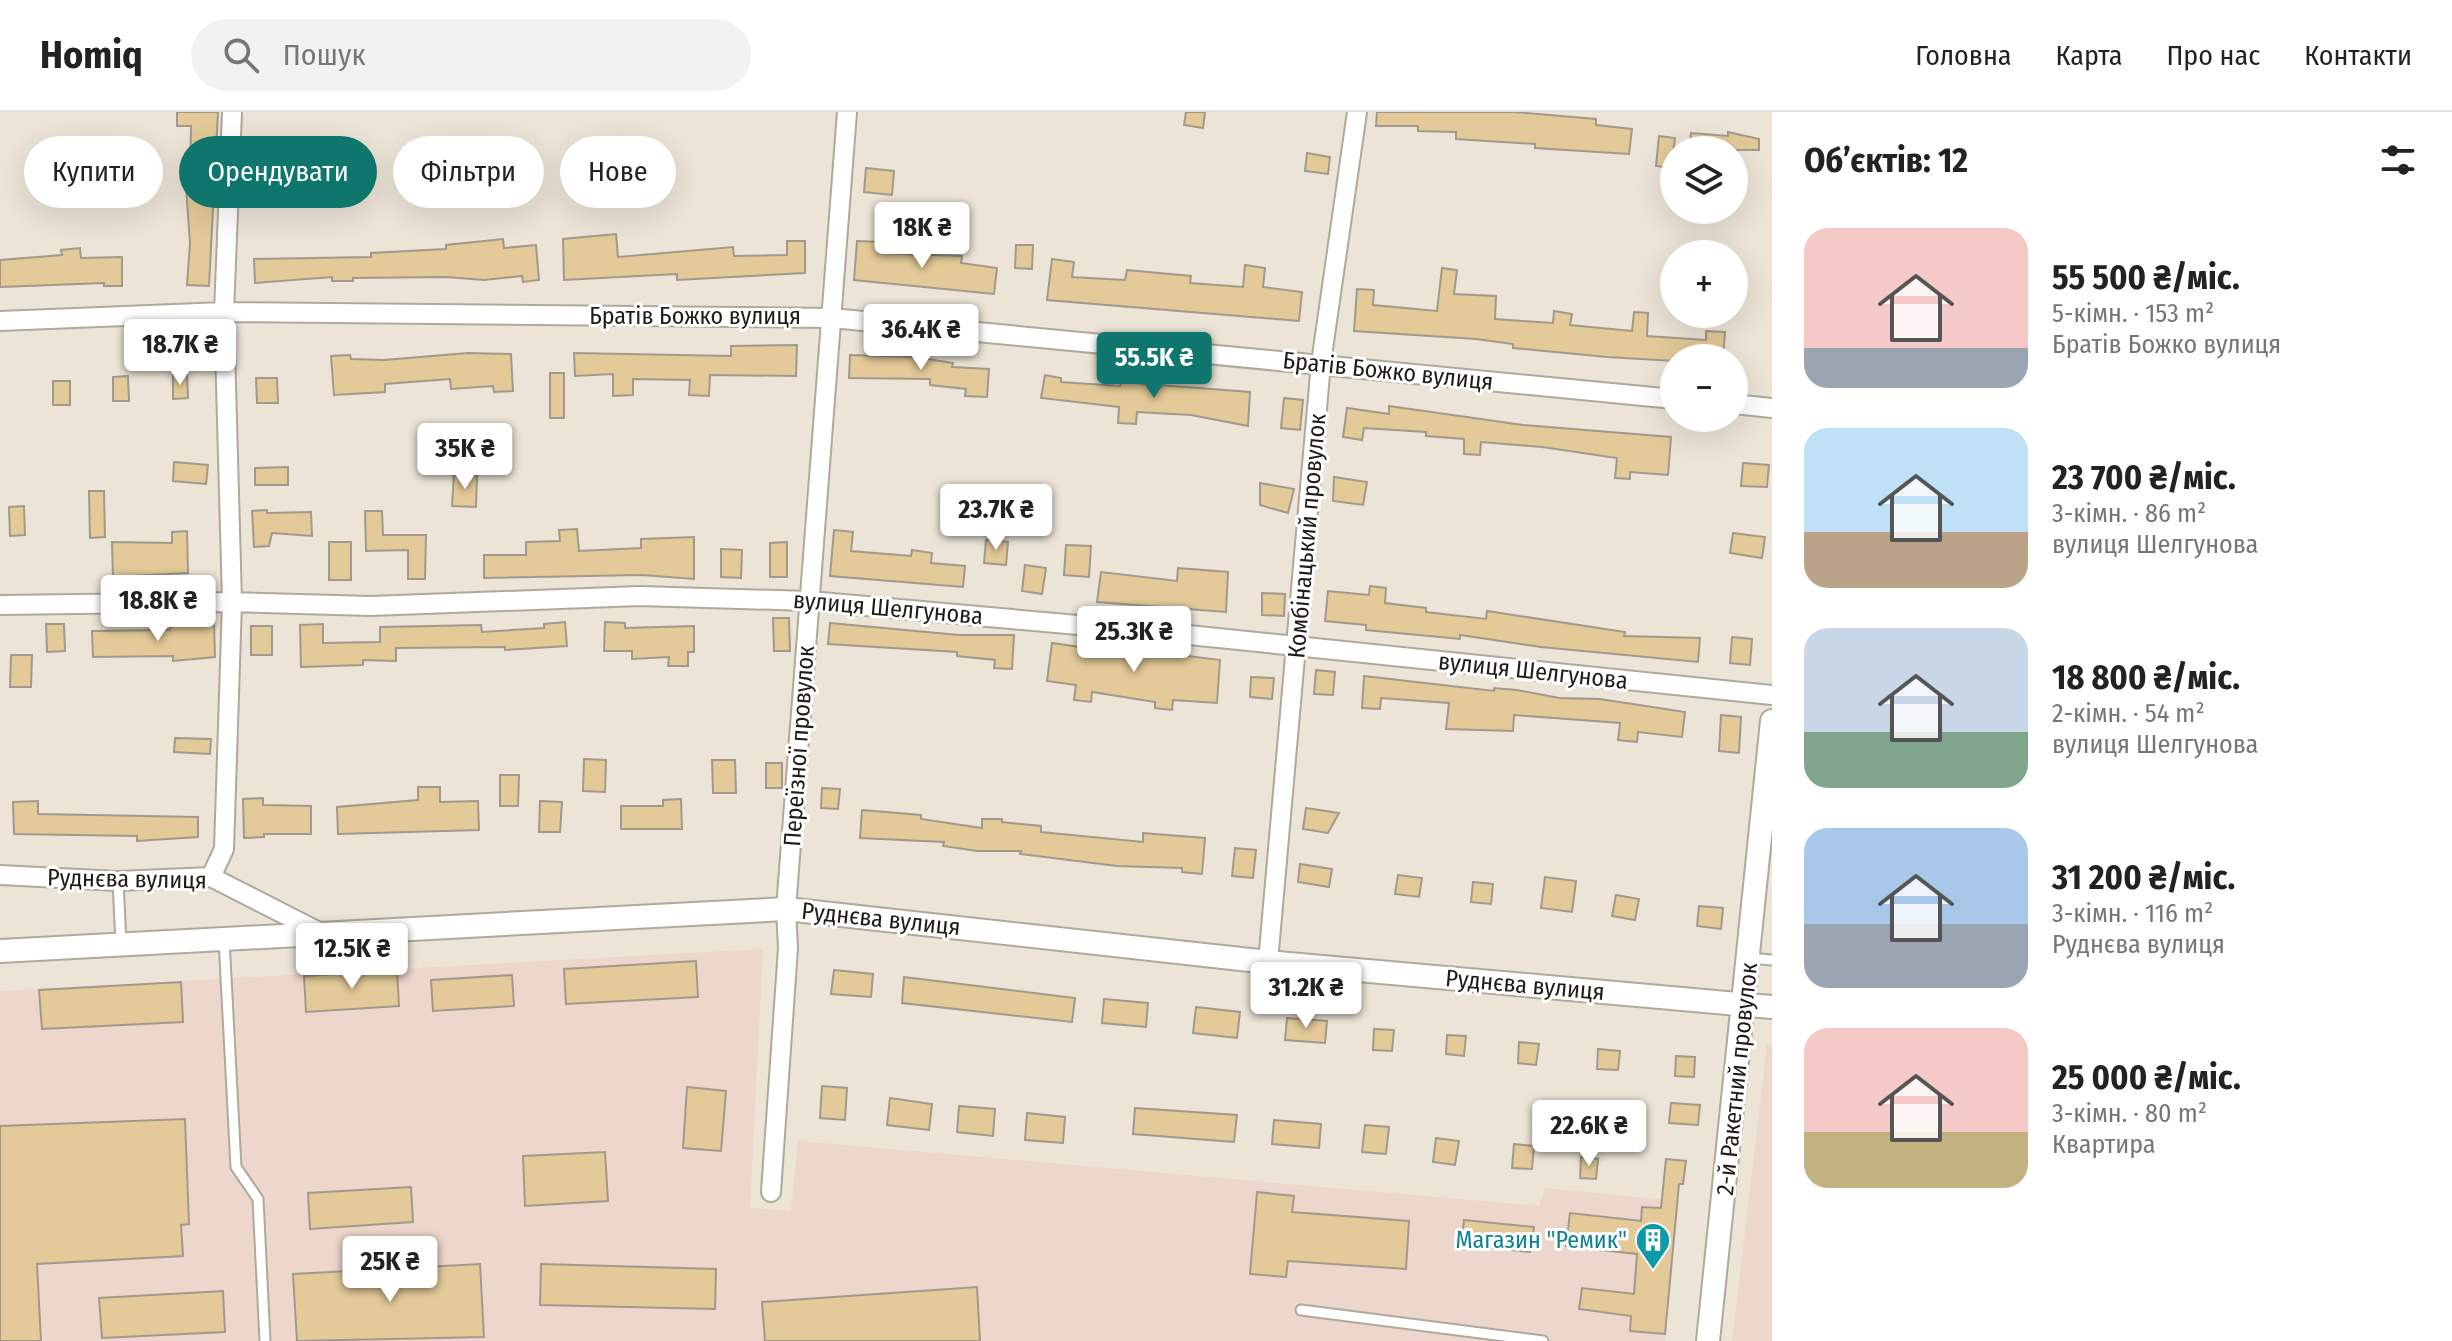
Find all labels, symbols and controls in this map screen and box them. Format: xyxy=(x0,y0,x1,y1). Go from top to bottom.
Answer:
search box xyxy=(191,19,751,91)
text: Homiq xyxy=(40,32,143,78)
icon: search xyxy=(219,33,263,77)
text: Пошук xyxy=(283,37,366,73)
text: Головна xyxy=(1915,39,2012,72)
text: Карта xyxy=(2056,39,2122,72)
text: Про нас xyxy=(2166,39,2260,72)
text: Контакти xyxy=(2304,39,2412,72)
chip: Купити xyxy=(24,136,163,208)
chip: Орендувати xyxy=(179,136,377,208)
chip: Фільтри xyxy=(393,136,544,208)
chip: Нове xyxy=(560,136,676,208)
map controls xyxy=(1660,136,1748,432)
button: layers xyxy=(1660,136,1748,224)
icon: filters xyxy=(2376,138,2420,182)
text: Об’єктів: 12 xyxy=(1804,140,1968,181)
pin: 18K ₴ xyxy=(866,202,978,270)
text: 18K ₴ xyxy=(893,212,952,243)
button: + xyxy=(1660,240,1748,328)
text: 55 500 ₴/міс. xyxy=(2052,257,2240,298)
icon: home xyxy=(1868,260,1964,356)
text: 5-кімн. · 153 m² xyxy=(2052,298,2214,329)
street label: Братів Божко вулиця xyxy=(589,302,801,330)
pin: 36.4K ₴ xyxy=(847,304,995,372)
text: 36.4K ₴ xyxy=(882,314,960,345)
pin: 18.7K ₴ xyxy=(106,319,254,387)
text: 18.7K ₴ xyxy=(142,329,218,360)
text: Братів Божко вулиця xyxy=(2052,329,2281,360)
pin: 55.5K ₴ xyxy=(1080,332,1228,400)
text: 55.5K ₴ xyxy=(1115,342,1193,373)
button: − xyxy=(1660,344,1748,432)
street label: Братів Божко вулиця xyxy=(1281,346,1495,396)
street label: Комбінацький провулок xyxy=(1282,412,1332,660)
pin: 35K ₴ xyxy=(409,423,521,491)
text: 35K ₴ xyxy=(435,433,495,464)
text: 23 700 ₴/міс. xyxy=(2052,457,2236,498)
icon: home xyxy=(1868,460,1964,556)
pin: 23.7K ₴ xyxy=(922,484,1070,552)
text: 23.7K ₴ xyxy=(958,494,1034,525)
text: 3-кімн. · 86 m² xyxy=(2052,498,2206,529)
text: вулиця Шелгунова xyxy=(2052,529,2258,560)
pin: 18.8K ₴ xyxy=(84,575,232,643)
text: 18.8K ₴ xyxy=(119,585,197,616)
street label: вулиця Шелгунова xyxy=(792,586,984,630)
pin: 25.3K ₴ xyxy=(1060,606,1208,674)
text: 25.3K ₴ xyxy=(1095,616,1173,647)
street label: Переїзної провулок xyxy=(778,644,820,847)
street label: вулиця Шелгунова xyxy=(1437,647,1629,695)
text: 18 800 ₴/міс. xyxy=(2052,657,2240,698)
icon: home xyxy=(1868,660,1964,756)
text: 2-кімн. · 54 m² xyxy=(2052,698,2205,729)
text: вулиця Шелгунова xyxy=(2052,729,2258,760)
text: 31 200 ₴/міс. xyxy=(2052,857,2235,898)
icon: home xyxy=(1868,860,1964,956)
street label: Руднєва вулиця xyxy=(47,864,207,894)
street label: Руднєва вулиця xyxy=(800,897,962,941)
text: 3-кімн. · 116 m² xyxy=(2052,898,2213,929)
pin: 12.5K ₴ xyxy=(278,923,426,991)
text: Руднєва вулиця xyxy=(2052,929,2225,960)
text: 12.5K ₴ xyxy=(314,933,390,964)
street label: 2-й Ракетний провулок xyxy=(1711,961,1763,1197)
pin: 31.2K ₴ xyxy=(1232,962,1380,1030)
street label: Руднєва вулиця xyxy=(1444,964,1606,1006)
text: 31.2K ₴ xyxy=(1268,972,1344,1003)
text: 25 000 ₴/міс. xyxy=(2052,1057,2241,1098)
icon: home xyxy=(1868,1060,1964,1156)
text: 3-кімн. · 80 m² xyxy=(2052,1098,2207,1129)
pin: 22.6K ₴ xyxy=(1515,1100,1663,1168)
text: 22.6K ₴ xyxy=(1550,1110,1628,1141)
text: Квартира xyxy=(2052,1129,2156,1160)
building icon: Магазин "Ремик" xyxy=(1634,1221,1672,1271)
place label: Магазин "Ремик" xyxy=(1455,1226,1627,1254)
pin: 25K ₴ xyxy=(334,1236,446,1304)
text: 25K ₴ xyxy=(360,1246,420,1277)

